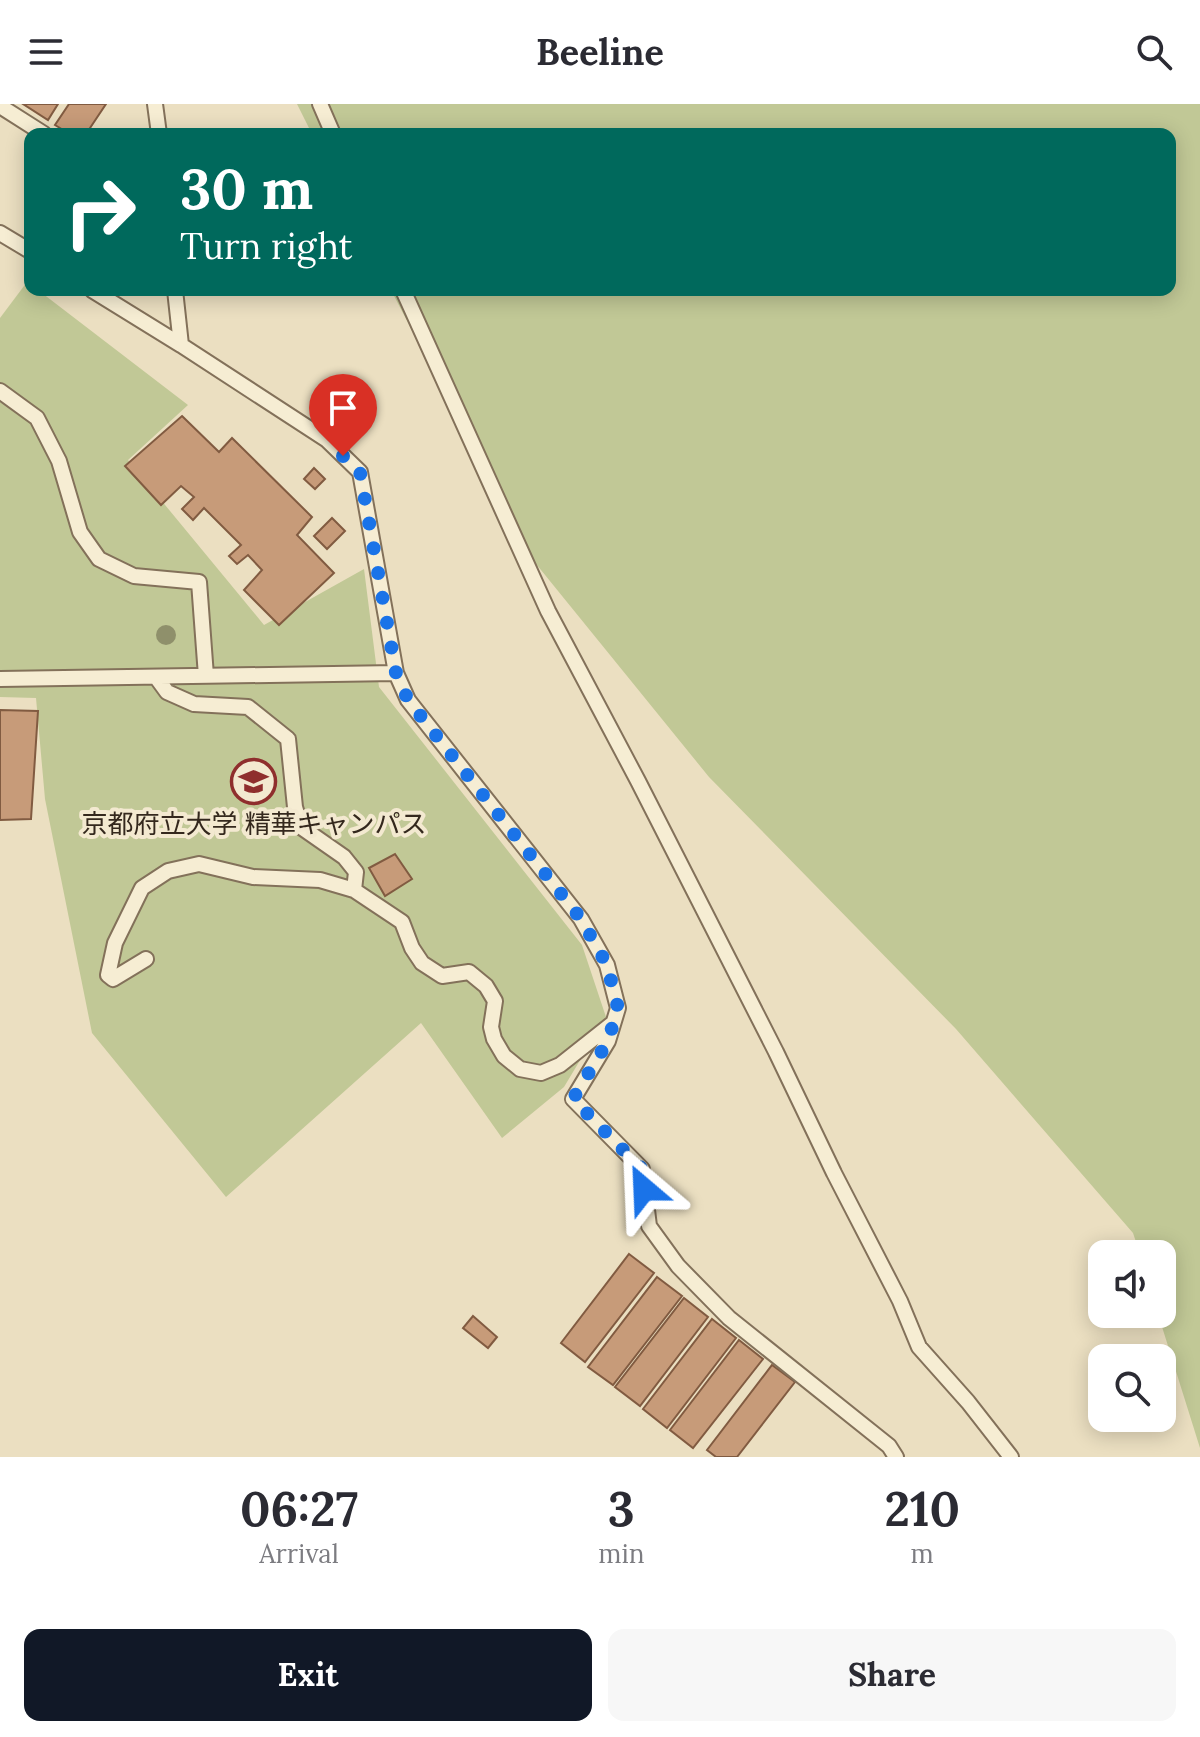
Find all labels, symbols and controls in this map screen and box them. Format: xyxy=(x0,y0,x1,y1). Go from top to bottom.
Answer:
text: Beeline xyxy=(536,29,664,75)
icon: menu xyxy=(24,30,68,74)
icon: search xyxy=(1132,30,1176,74)
text: 30 m xyxy=(180,153,313,224)
icon: right xyxy=(48,160,152,264)
text: Turn right xyxy=(180,223,353,269)
pin xyxy=(309,374,377,456)
icon: arrive xyxy=(321,386,365,430)
school or university icon: 京都府立大学 精華キャンパス xyxy=(230,757,278,805)
place label: 京都府立大学 精華キャンパス xyxy=(82,807,426,840)
position arrow xyxy=(602,1147,686,1231)
map controls xyxy=(1088,1240,1176,1432)
button: sound xyxy=(1088,1240,1176,1328)
button: search xyxy=(1088,1344,1176,1432)
text: 06:27 xyxy=(240,1478,358,1539)
text: 3 xyxy=(608,1478,635,1539)
text: 210 xyxy=(884,1478,960,1539)
text: Arrival xyxy=(259,1537,339,1570)
text: min xyxy=(598,1537,644,1570)
text: m xyxy=(911,1537,934,1570)
button: Exit xyxy=(24,1629,592,1721)
button: Share xyxy=(608,1629,1176,1721)

